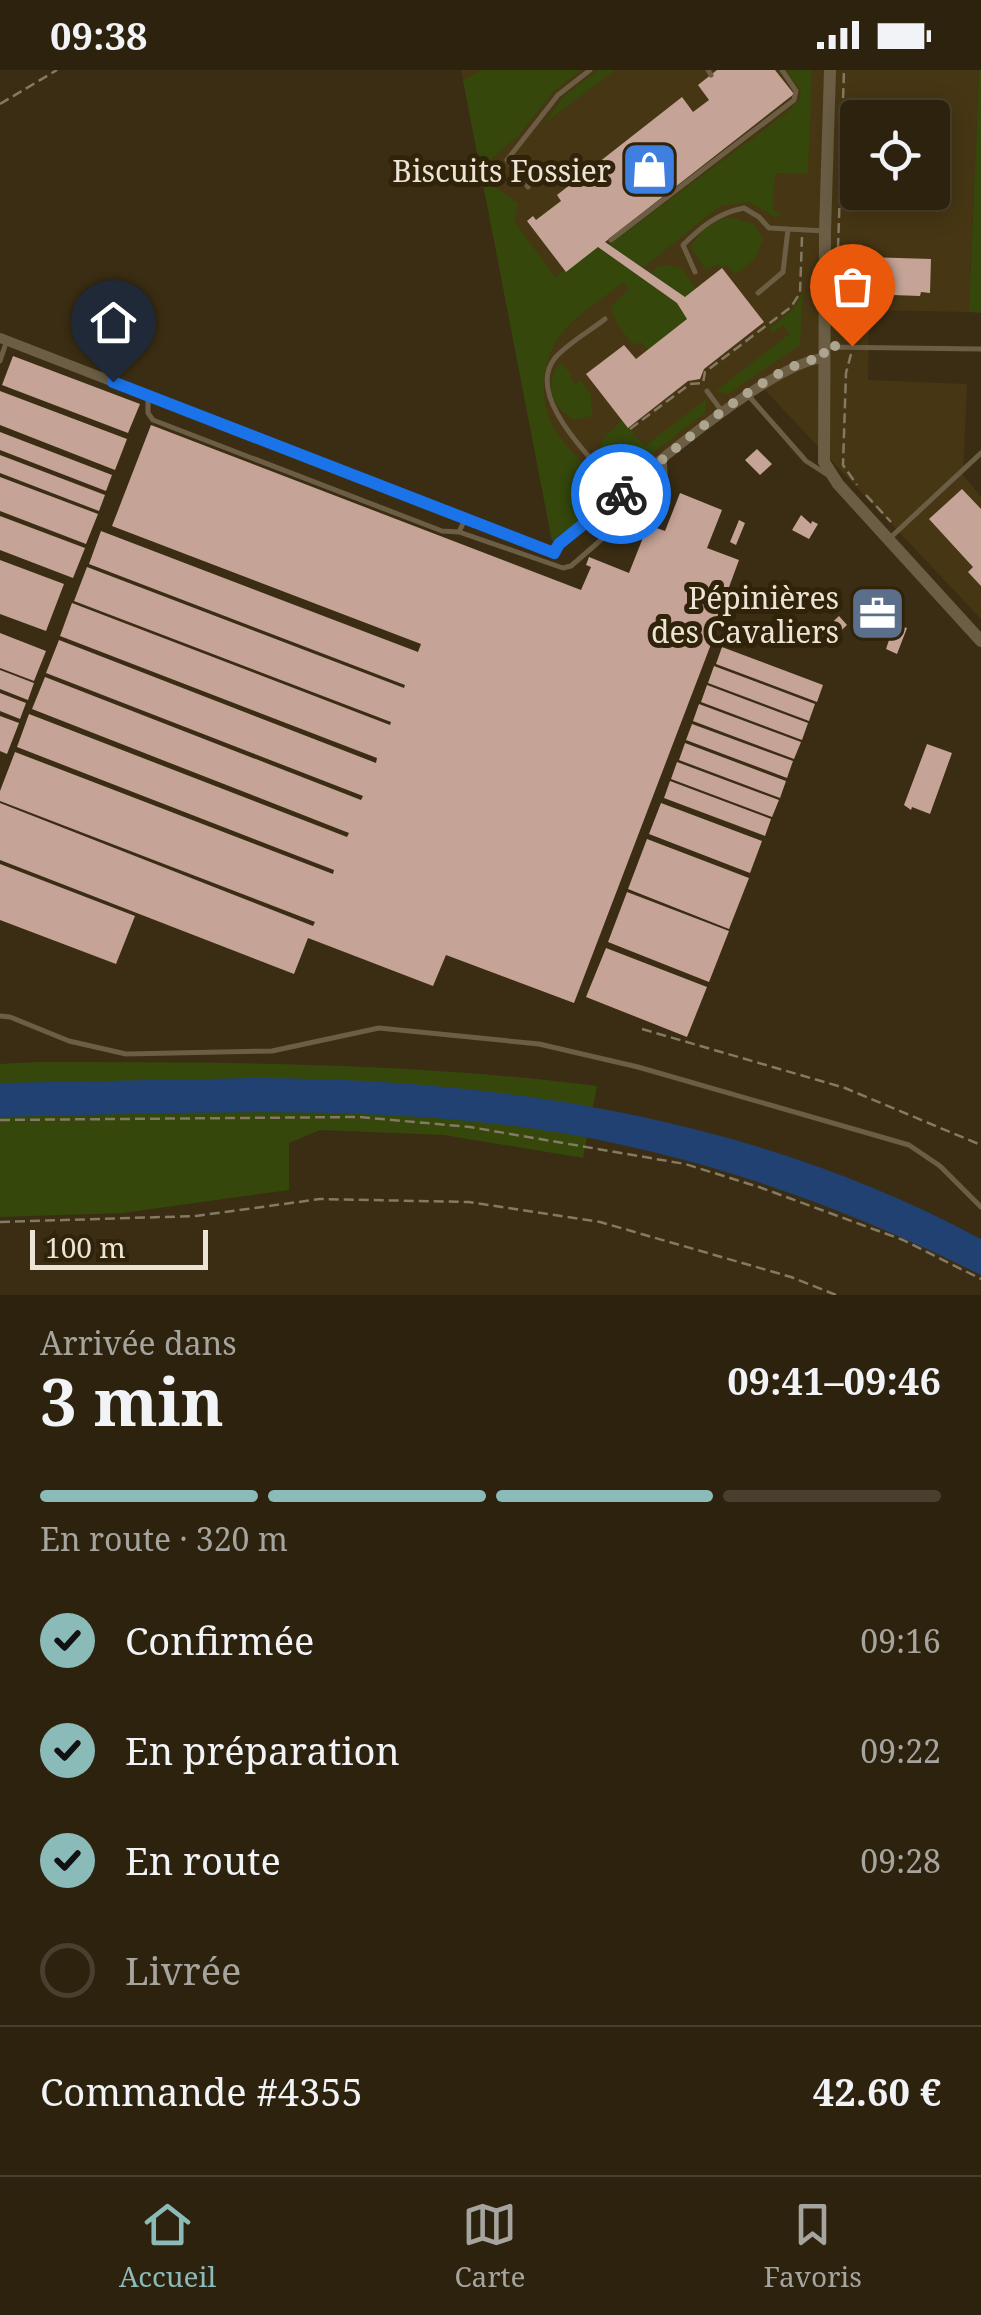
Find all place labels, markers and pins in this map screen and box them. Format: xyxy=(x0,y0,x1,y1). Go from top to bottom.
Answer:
shop icon: Biscuits Fossier xyxy=(620,140,680,200)
place label: Biscuits Fossier xyxy=(392,150,611,191)
pin xyxy=(810,244,895,347)
pin xyxy=(71,280,156,383)
place label: Pépinières des Cavaliers xyxy=(651,577,839,652)
office icon: Pépinières des Cavaliers xyxy=(848,584,908,644)

